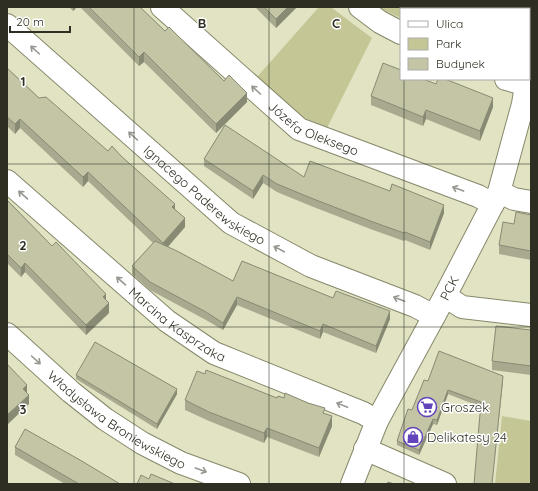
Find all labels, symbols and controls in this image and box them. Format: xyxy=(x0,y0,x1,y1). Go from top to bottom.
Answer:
scale bar xyxy=(10,8,70,34)
legend xyxy=(400,8,530,80)
text: 20 m xyxy=(16,14,44,29)
text: B xyxy=(198,15,206,31)
text: C xyxy=(332,15,340,31)
text: Ulica xyxy=(436,16,463,31)
text: Park xyxy=(436,36,461,51)
one-way arrow xyxy=(31,46,41,55)
text: Budynek xyxy=(436,56,485,71)
text: 1 xyxy=(20,73,26,89)
one-way arrow xyxy=(250,86,261,95)
street label: Józefa Oleksego xyxy=(265,98,361,159)
one-way arrow xyxy=(128,132,138,141)
street label: Ignacego Paderewskiego xyxy=(140,142,268,248)
one-way arrow xyxy=(452,184,464,192)
one-way arrow xyxy=(18,191,29,200)
text: 2 xyxy=(19,237,27,253)
one-way arrow xyxy=(274,245,286,252)
street label: PCK xyxy=(436,273,462,303)
one-way arrow xyxy=(116,276,126,286)
street label: Marcina Kasprzaka xyxy=(126,283,228,365)
one-way arrow xyxy=(393,295,405,303)
one-way arrow xyxy=(31,355,41,365)
street label: Władysława Broniewskiego xyxy=(45,367,188,472)
supermarket icon: Groszek xyxy=(416,396,438,418)
place label: Groszek xyxy=(441,399,489,415)
text: 3 xyxy=(20,401,27,417)
one-way arrow xyxy=(336,401,348,408)
shop icon: Delikatesy 24 xyxy=(402,426,424,448)
place label: Delikatesy 24 xyxy=(427,429,507,445)
one-way arrow xyxy=(195,467,207,475)

